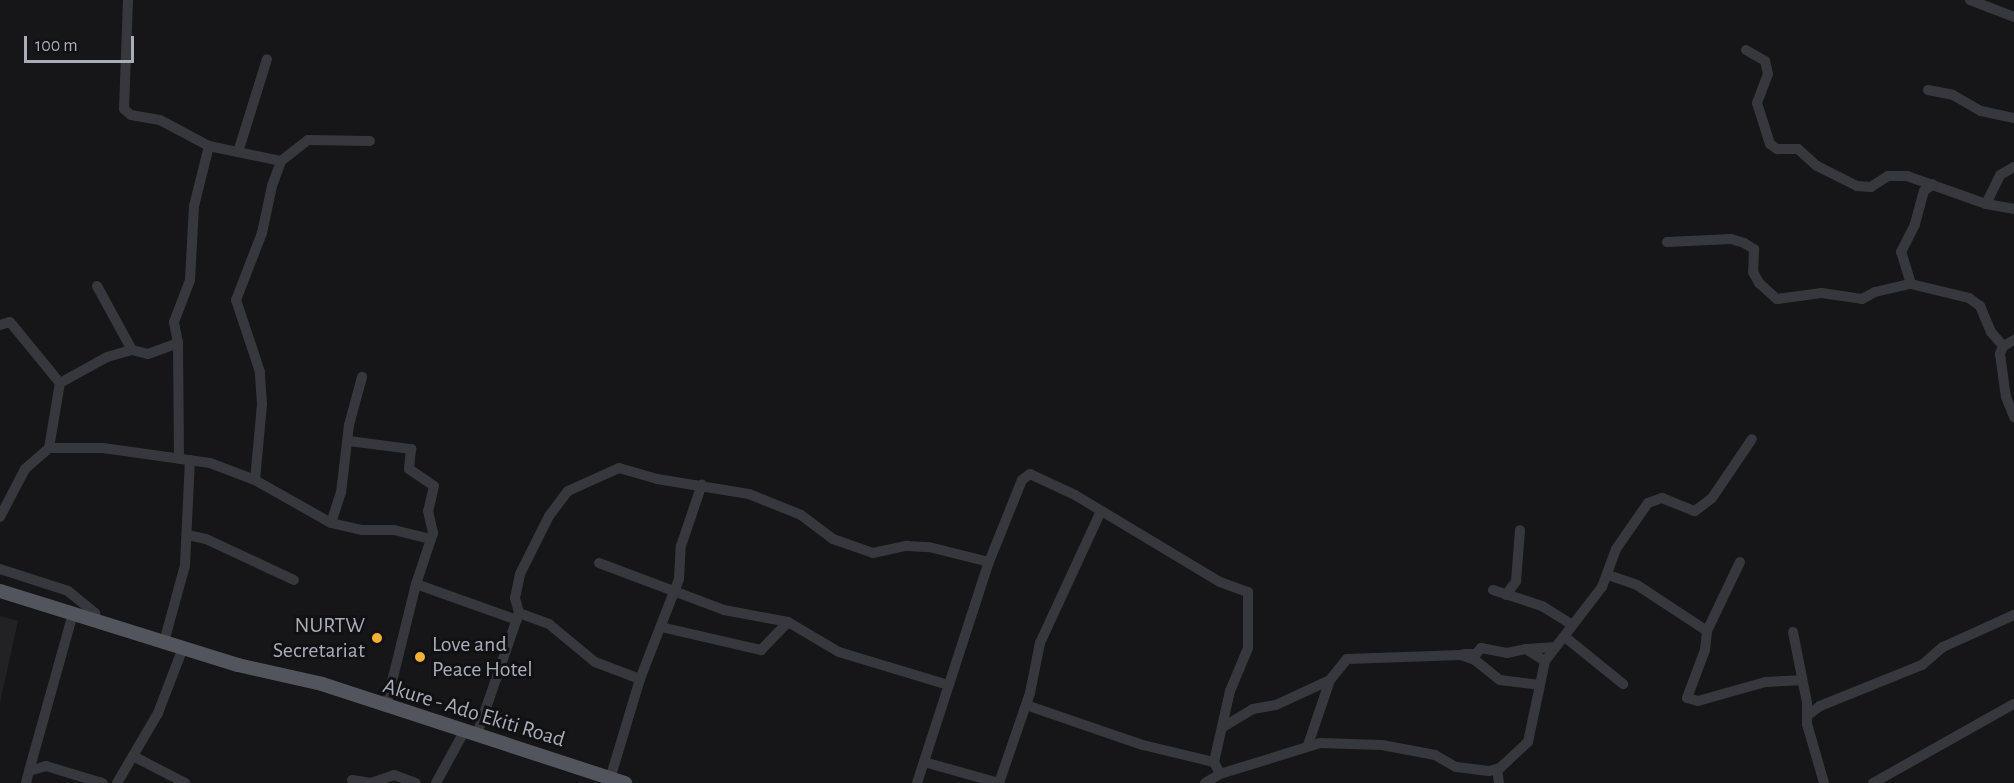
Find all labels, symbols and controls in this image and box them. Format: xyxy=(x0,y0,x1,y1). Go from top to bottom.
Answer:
scale bar xyxy=(27,24,136,62)
text: 100 m xyxy=(35,37,78,55)
place label: NURTW Secretariat xyxy=(273,612,365,664)
marker: NURTW Secretariat xyxy=(370,631,384,645)
place label: Love and Peace Hotel xyxy=(432,631,533,682)
marker: Love and Peace Hotel xyxy=(413,650,427,664)
street label: Akure - Ado Ekiti Road xyxy=(380,673,568,753)

